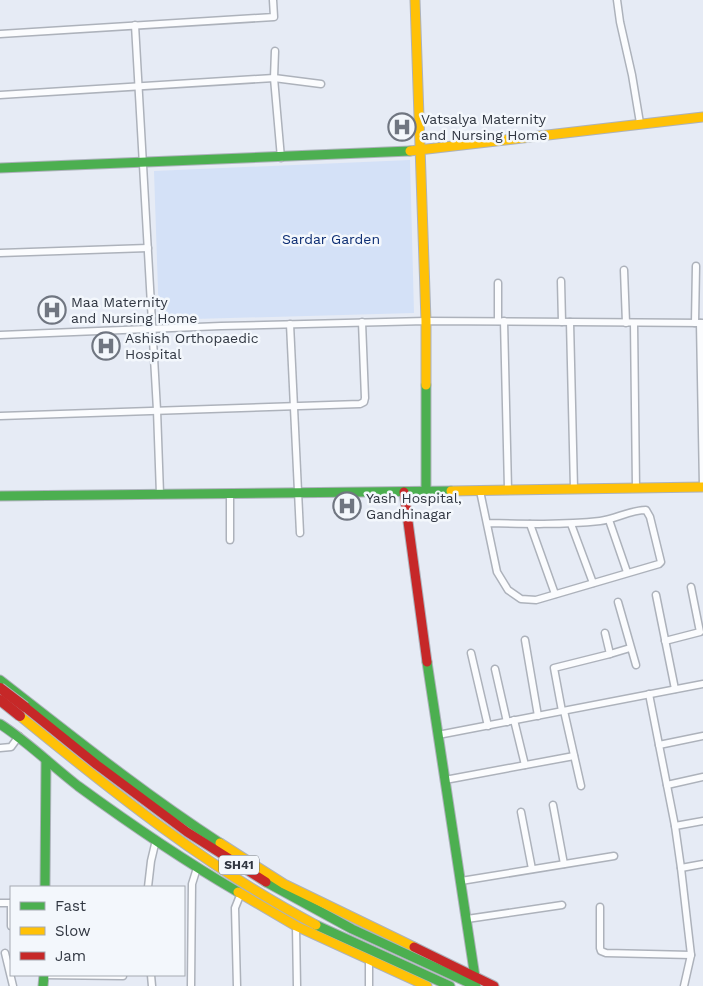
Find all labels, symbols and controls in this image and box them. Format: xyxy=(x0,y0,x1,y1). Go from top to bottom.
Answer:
place label: Vatsalya Maternity and Nursing Home xyxy=(421,111,547,143)
hospital icon: Vatsalya Maternity and Nursing Home xyxy=(387,112,417,142)
park label: Sardar Garden xyxy=(282,231,380,247)
place label: Maa Maternity and Nursing Home xyxy=(71,294,197,326)
hospital icon: Maa Maternity and Nursing Home xyxy=(37,295,67,325)
place label: Ashish Orthopaedic Hospital xyxy=(125,330,259,362)
hospital icon: Ashish Orthopaedic Hospital xyxy=(91,331,121,361)
place label: Yash Hospital, Gandhinagar xyxy=(366,490,462,522)
hospital icon: Yash Hospital, Gandhinagar xyxy=(332,491,362,521)
road number: SH41 xyxy=(219,856,259,874)
legend xyxy=(10,886,185,976)
text: Fast xyxy=(55,897,87,915)
text: Slow xyxy=(55,922,91,940)
text: Jam xyxy=(55,947,86,965)

